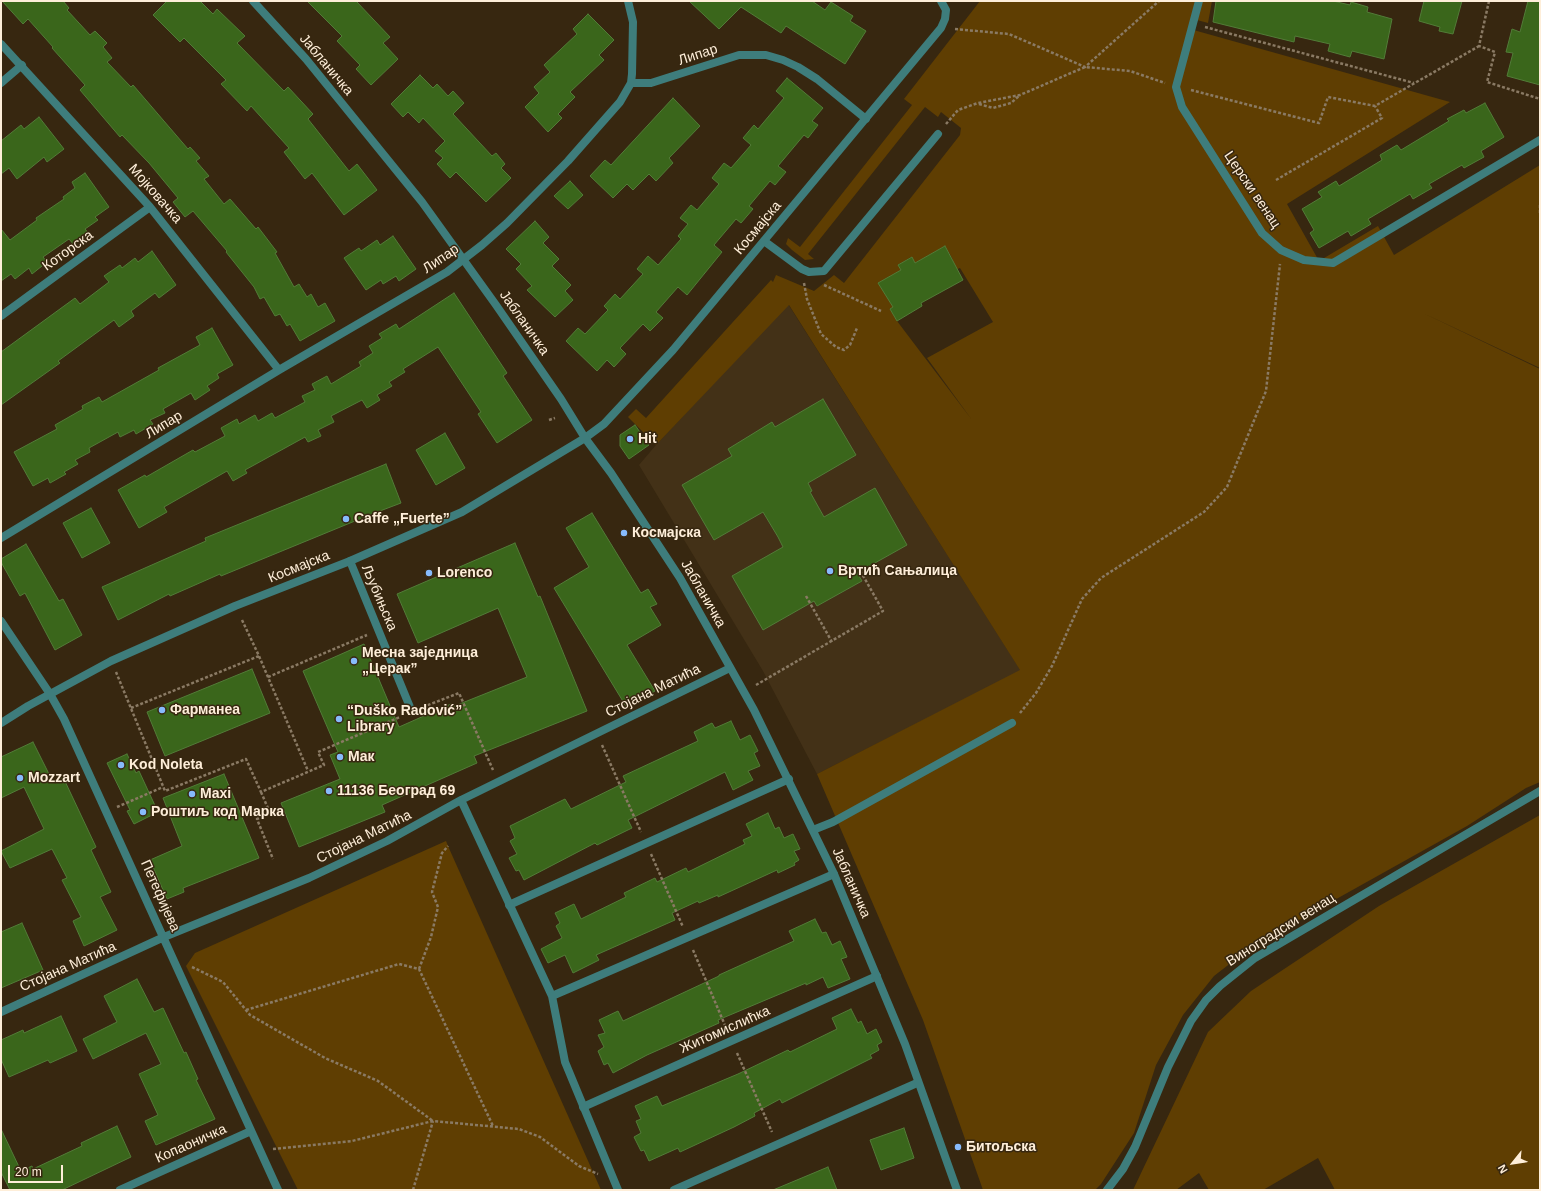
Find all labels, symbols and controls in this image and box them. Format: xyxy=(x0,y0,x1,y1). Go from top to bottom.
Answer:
street label: Јабланичка xyxy=(295,31,357,99)
street label: Липар xyxy=(676,41,720,69)
street label: Церски венац xyxy=(1220,148,1284,232)
street label: Мојковачка xyxy=(125,161,185,227)
street label: Космајска xyxy=(731,198,785,258)
street label: Которска xyxy=(39,227,97,275)
street label: Липар xyxy=(420,241,462,277)
street label: Јабланичка xyxy=(496,287,552,359)
street label: Липар xyxy=(142,407,186,443)
place label: Hit xyxy=(638,431,657,447)
marker: Hit xyxy=(625,434,635,444)
place label: Caffe „Fuerte” xyxy=(354,511,450,527)
marker: Caffe „Fuerte” xyxy=(341,514,351,524)
place label: Космајска xyxy=(632,525,701,541)
marker: Космајска xyxy=(619,528,629,538)
street label: Космајска xyxy=(266,547,332,587)
street label: Јабланичка xyxy=(677,557,729,631)
street label: Љубињска xyxy=(358,562,400,634)
place label: Вртић Сањалица xyxy=(838,563,957,579)
place label: Lorenco xyxy=(437,565,492,581)
marker: Вртић Сањалица xyxy=(825,566,835,576)
marker: Lorenco xyxy=(424,568,434,578)
place label: Месна заједница „Церак” xyxy=(362,645,478,678)
marker: Месна заједница „Церак” xyxy=(349,656,359,666)
street label: Стојана Матића xyxy=(603,661,703,721)
place label: Фарманеа xyxy=(170,702,240,718)
place label: “Duško Radović” Library xyxy=(347,703,462,736)
marker: Фарманеа xyxy=(157,705,167,715)
marker: “Duško Radović” Library xyxy=(334,714,344,724)
place label: Мак xyxy=(348,749,375,765)
marker: Мак xyxy=(335,752,345,762)
place label: Kod Noleta xyxy=(129,757,203,773)
marker: Kod Noleta xyxy=(116,760,126,770)
place label: Mozzart xyxy=(28,770,80,786)
marker: Mozzart xyxy=(15,773,25,783)
place label: 11136 Београд 69 xyxy=(337,783,455,799)
place label: Maxi xyxy=(200,786,231,802)
marker: 11136 Београд 69 xyxy=(324,786,334,796)
marker: Maxi xyxy=(187,789,197,799)
place label: Роштиљ код Марка xyxy=(151,804,284,820)
marker: Роштиљ код Марка xyxy=(138,807,148,817)
street label: Стојана Матића xyxy=(314,807,414,867)
street label: Јабланичка xyxy=(828,845,874,921)
street label: Петефијева xyxy=(137,858,183,934)
street label: Виноградски венац xyxy=(1224,890,1338,970)
street label: Стојана Матића xyxy=(17,938,119,996)
street label: Житомислићка xyxy=(677,1003,773,1057)
street label: Копаоничка xyxy=(153,1121,229,1167)
place label: Битољска xyxy=(966,1139,1036,1155)
marker: Битољска xyxy=(953,1142,963,1152)
north arrow xyxy=(1493,1143,1533,1183)
scale bar xyxy=(10,1157,65,1183)
text: N xyxy=(1495,1163,1510,1175)
text: 20 m xyxy=(15,1165,42,1179)

